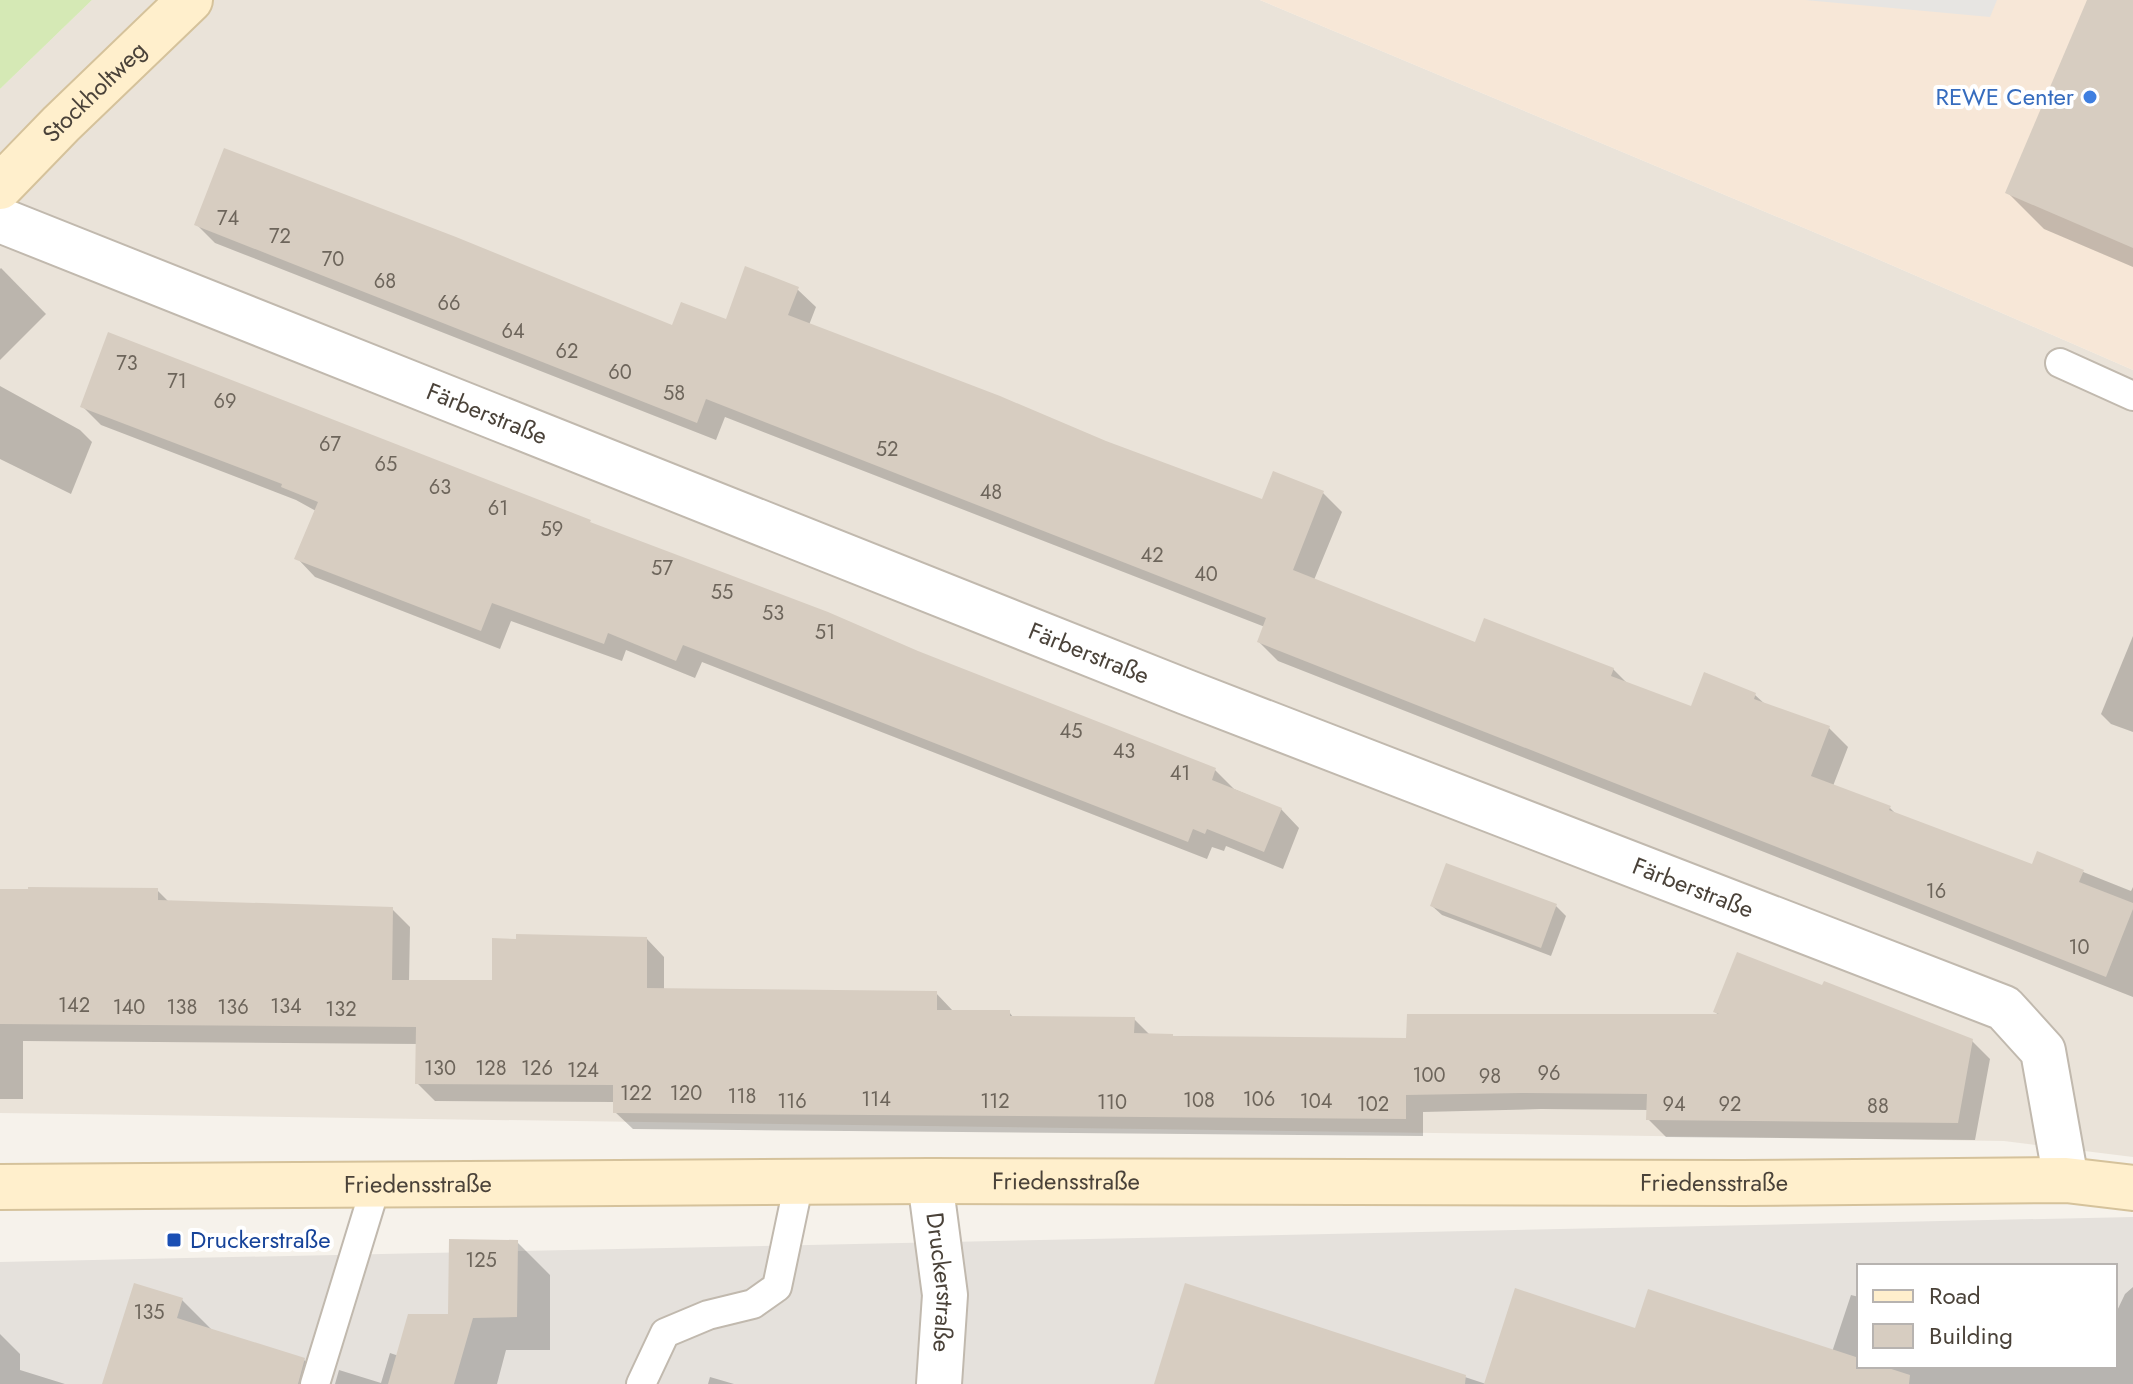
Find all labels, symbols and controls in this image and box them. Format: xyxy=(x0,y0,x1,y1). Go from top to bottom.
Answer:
street label: Stockholtweg xyxy=(34,33,154,150)
place label: REWE Center xyxy=(1935,79,2075,114)
marker: REWE Center xyxy=(2081,88,2099,106)
house number: 74 xyxy=(217,204,239,233)
house number: 72 xyxy=(269,222,291,251)
house number: 70 xyxy=(322,245,344,274)
house number: 68 xyxy=(374,267,396,296)
house number: 66 xyxy=(437,289,461,318)
house number: 64 xyxy=(501,317,525,346)
house number: 62 xyxy=(556,337,578,366)
house number: 73 xyxy=(116,349,138,378)
house number: 60 xyxy=(608,358,632,387)
house number: 71 xyxy=(167,367,187,396)
street label: Färberstraße xyxy=(421,373,553,453)
house number: 58 xyxy=(663,379,685,408)
house number: 69 xyxy=(213,387,237,416)
house number: 67 xyxy=(319,430,342,459)
house number: 52 xyxy=(876,435,898,464)
house number: 65 xyxy=(375,450,397,479)
house number: 63 xyxy=(429,473,451,502)
house number: 48 xyxy=(980,478,1002,507)
house number: 61 xyxy=(488,494,508,523)
house number: 59 xyxy=(541,515,563,544)
house number: 42 xyxy=(1140,541,1164,570)
house number: 57 xyxy=(651,554,673,583)
house number: 40 xyxy=(1194,560,1218,589)
house number: 55 xyxy=(711,578,733,607)
house number: 53 xyxy=(762,599,784,628)
street label: Färberstraße xyxy=(1023,613,1155,693)
house number: 51 xyxy=(815,618,835,647)
house number: 45 xyxy=(1060,717,1082,746)
house number: 43 xyxy=(1113,737,1135,766)
house number: 41 xyxy=(1170,759,1190,788)
street label: Färberstraße xyxy=(1627,848,1759,927)
house number: 16 xyxy=(1926,877,1946,906)
house number: 10 xyxy=(2069,933,2090,962)
house number: 142 xyxy=(58,991,90,1020)
house number: 134 xyxy=(270,992,302,1021)
house number: 140 xyxy=(113,993,145,1022)
house number: 138 xyxy=(167,993,197,1022)
house number: 136 xyxy=(217,993,249,1022)
house number: 132 xyxy=(325,995,357,1024)
house number: 130 xyxy=(424,1054,456,1083)
house number: 128 xyxy=(475,1054,507,1083)
house number: 126 xyxy=(521,1054,553,1083)
house number: 124 xyxy=(567,1056,599,1085)
house number: 96 xyxy=(1537,1059,1561,1088)
house number: 100 xyxy=(1413,1061,1446,1090)
house number: 98 xyxy=(1479,1062,1501,1091)
house number: 122 xyxy=(620,1079,652,1108)
house number: 120 xyxy=(670,1079,702,1108)
house number: 118 xyxy=(728,1082,756,1111)
house number: 114 xyxy=(861,1085,891,1114)
house number: 106 xyxy=(1243,1085,1275,1114)
house number: 108 xyxy=(1183,1086,1215,1115)
house number: 116 xyxy=(777,1087,807,1116)
house number: 112 xyxy=(980,1087,1010,1116)
house number: 104 xyxy=(1300,1087,1333,1116)
house number: 110 xyxy=(1097,1088,1127,1117)
house number: 102 xyxy=(1357,1090,1389,1119)
house number: 94 xyxy=(1662,1090,1686,1119)
house number: 92 xyxy=(1719,1090,1741,1119)
house number: 88 xyxy=(1867,1092,1889,1121)
street label: Friedensstraße xyxy=(992,1163,1140,1199)
street label: Friedensstraße xyxy=(1640,1165,1788,1200)
street label: Friedensstraße xyxy=(344,1166,492,1202)
street label: Druckerstraße xyxy=(917,1210,963,1353)
place label: Druckerstraße xyxy=(190,1222,331,1257)
marker: Druckerstraße xyxy=(165,1231,183,1249)
house number: 125 xyxy=(465,1246,497,1275)
legend xyxy=(1857,1264,2117,1368)
text: Road xyxy=(1929,1278,1981,1313)
house number: 135 xyxy=(133,1298,165,1327)
text: Building xyxy=(1929,1318,2013,1353)

